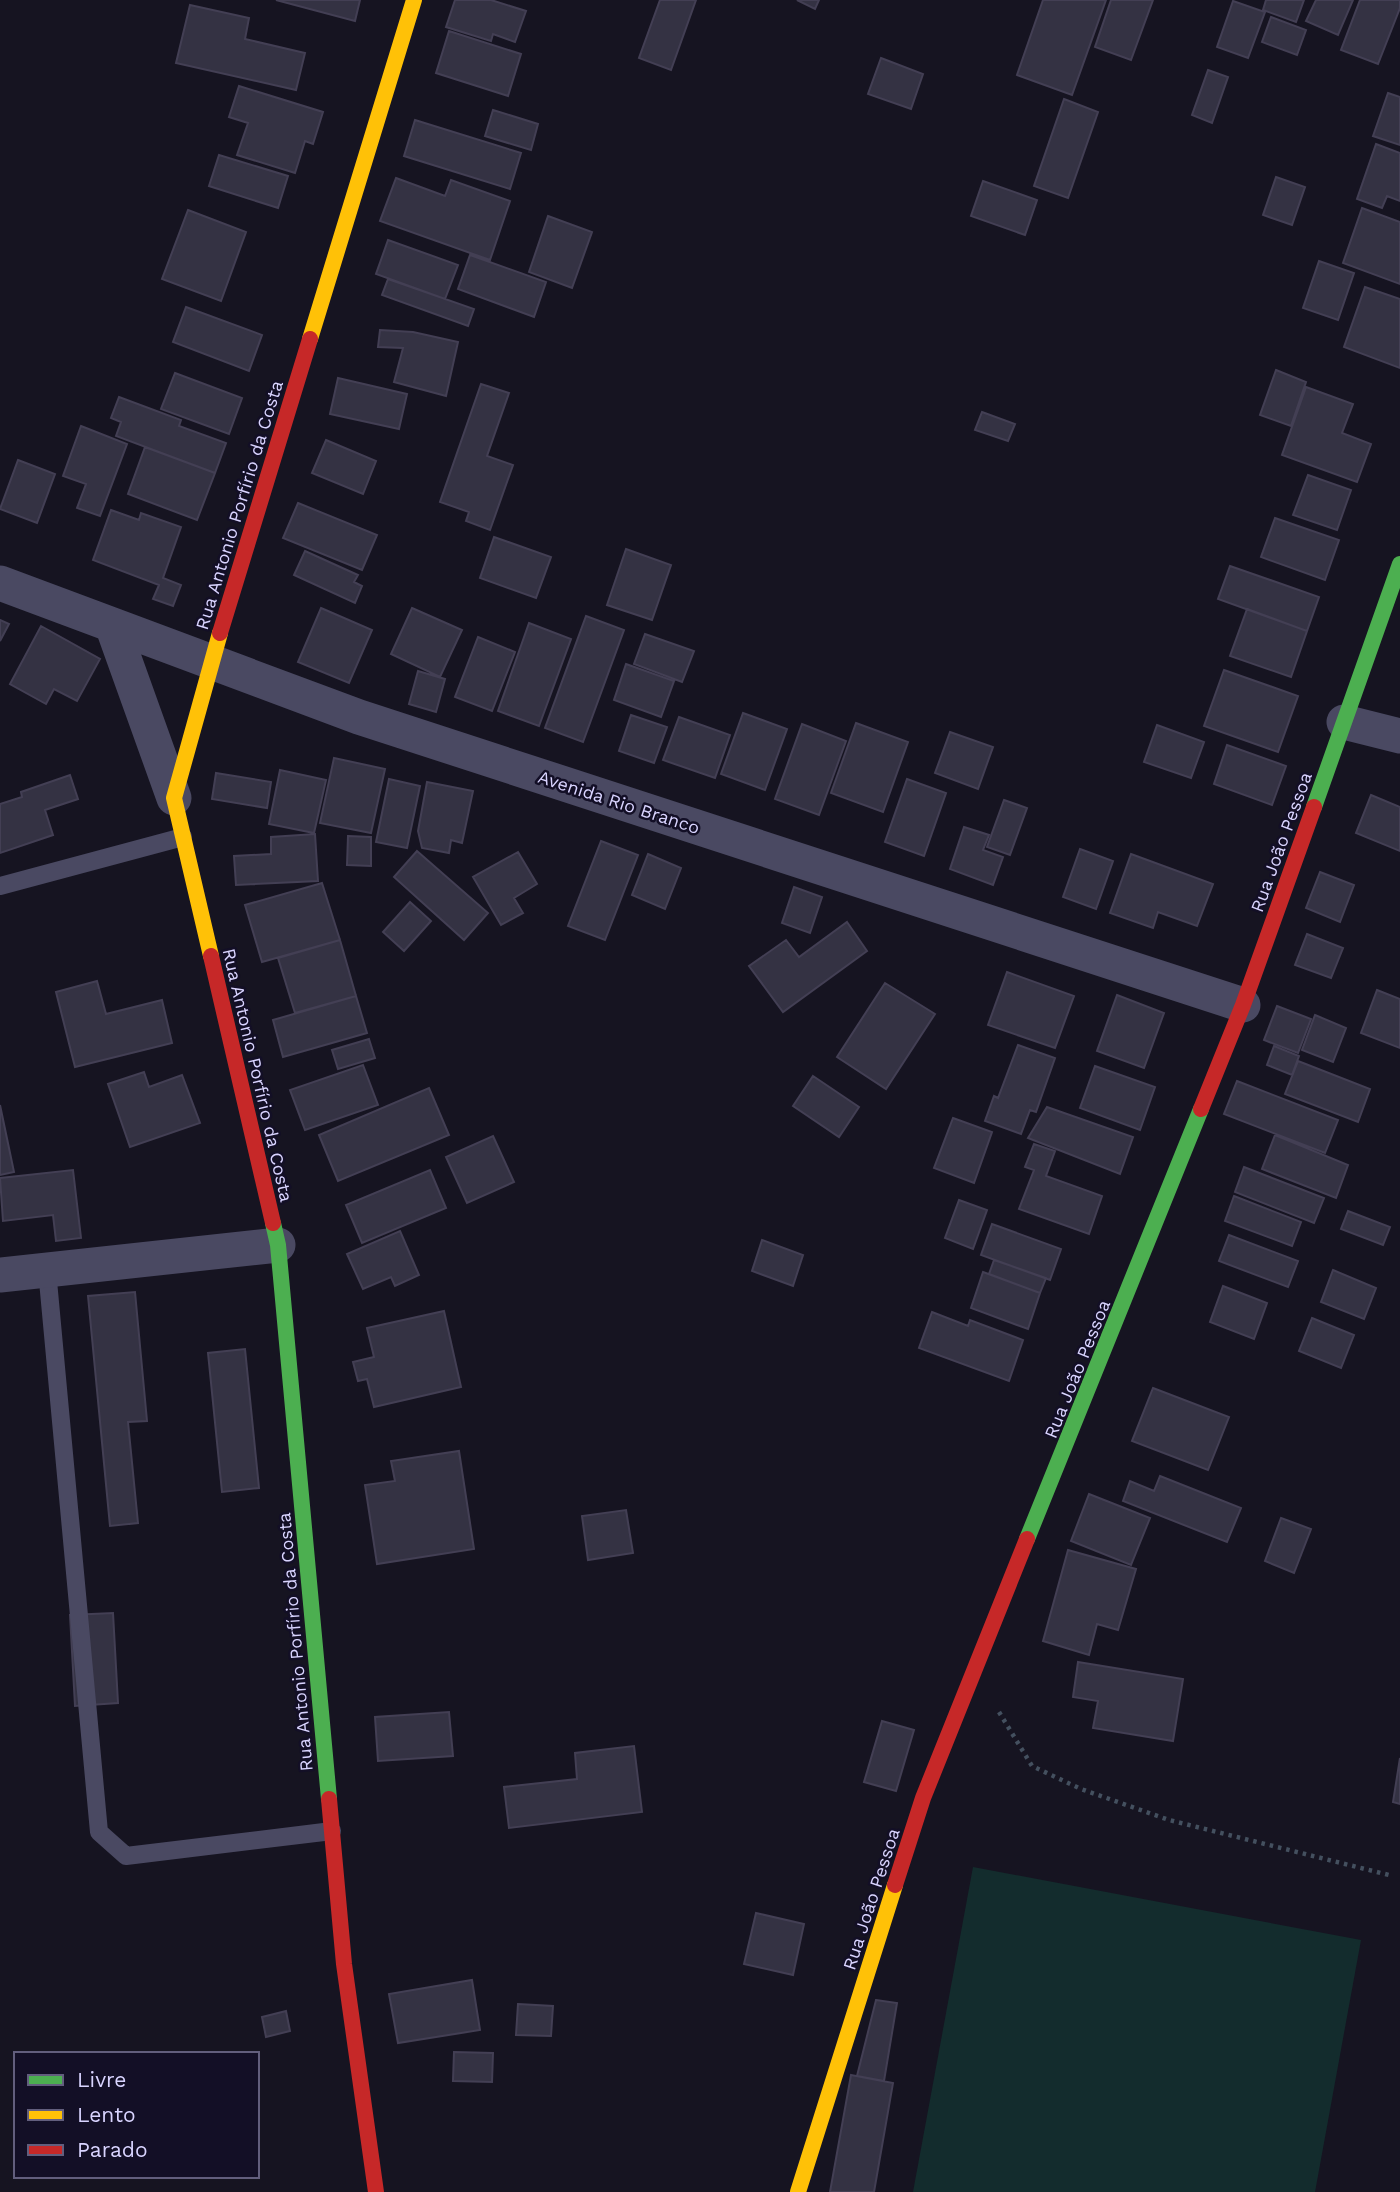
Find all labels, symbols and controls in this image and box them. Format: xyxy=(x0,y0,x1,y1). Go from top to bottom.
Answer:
street label: Rua Antonio Porfírio da Costa xyxy=(191,378,287,632)
street label: Avenida Rio Branco xyxy=(535,766,703,838)
street label: Rua João Pessoa xyxy=(1246,769,1316,915)
street label: Rua Antonio Porfírio da Costa xyxy=(219,946,297,1204)
street label: Rua João Pessoa xyxy=(1040,1297,1114,1441)
street label: Rua Antonio Porfírio da Costa xyxy=(273,1512,317,1772)
street label: Rua João Pessoa xyxy=(838,1826,904,1972)
legend xyxy=(14,2052,259,2178)
text: Livre xyxy=(77,2067,126,2092)
text: Lento xyxy=(77,2102,136,2127)
text: Parado xyxy=(77,2137,148,2162)

